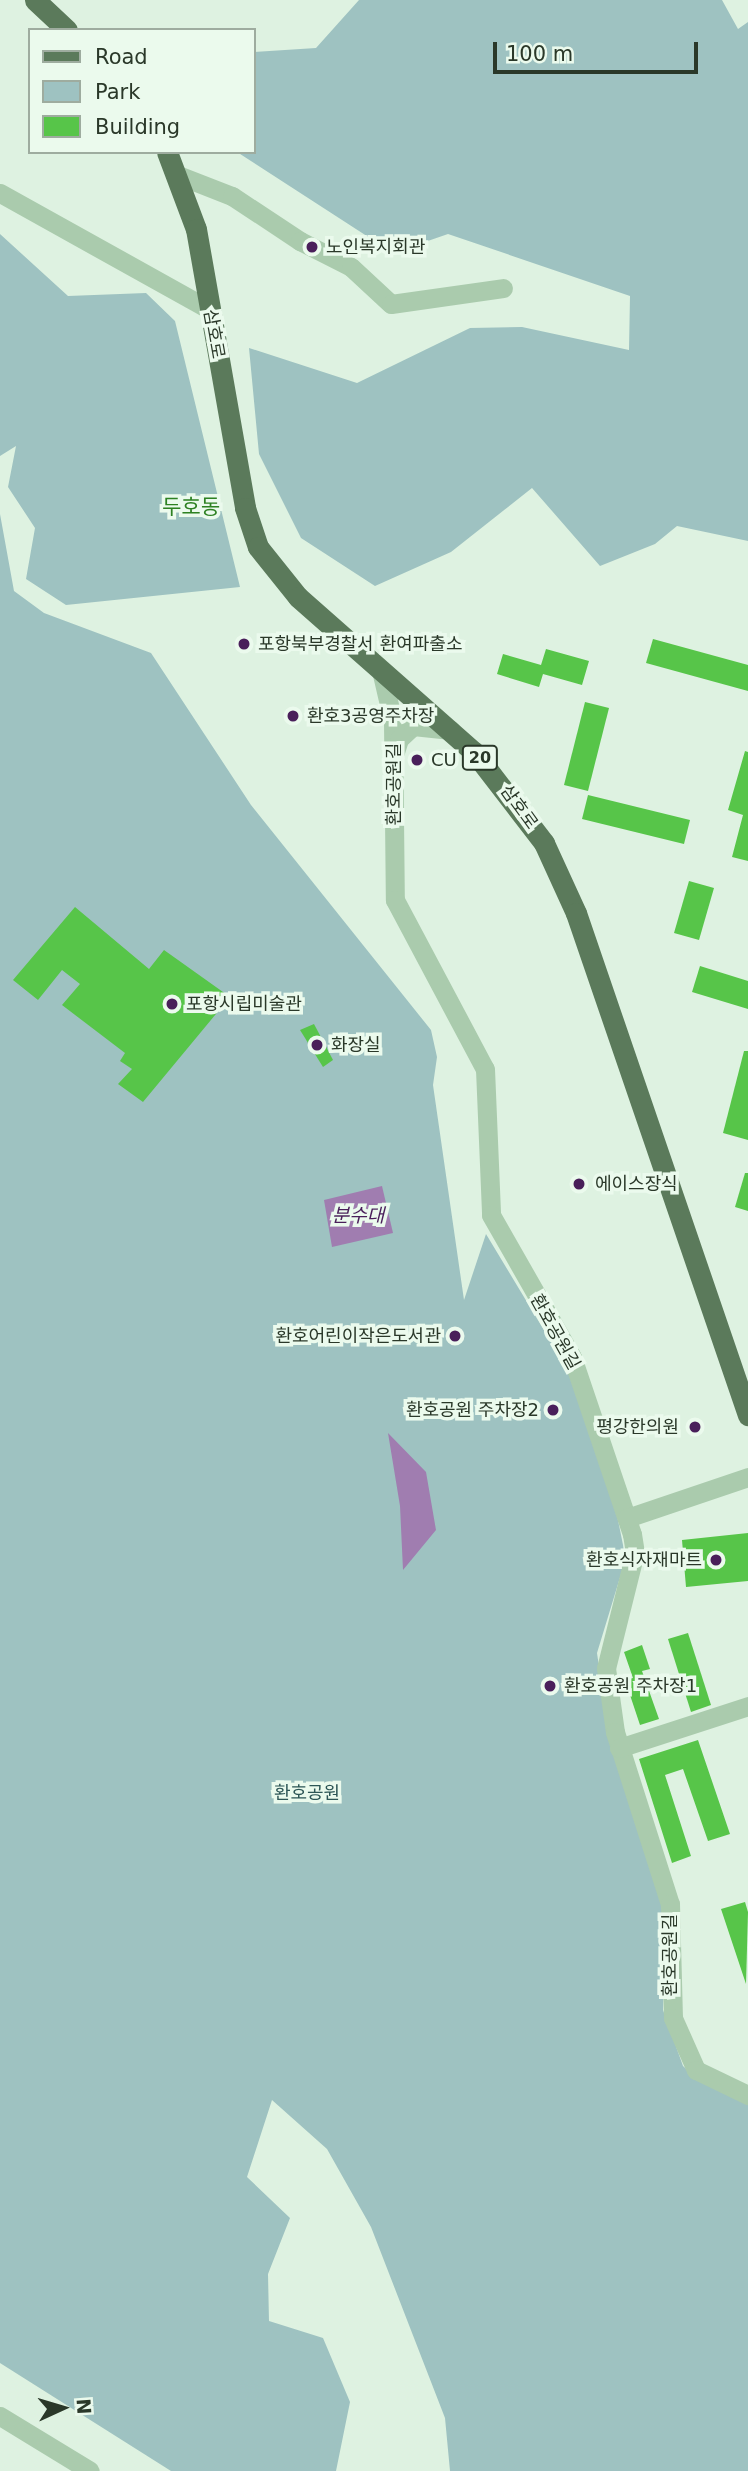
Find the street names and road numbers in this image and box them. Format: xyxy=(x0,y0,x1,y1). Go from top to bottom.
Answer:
street label: 삼호로 xyxy=(199,308,229,360)
street label: 환호공원길 xyxy=(383,743,405,825)
road number: 20 xyxy=(461,746,499,771)
street label: 삼호로 xyxy=(496,781,542,833)
street label: 환호공원길 xyxy=(525,1291,585,1373)
street label: 환호공원길 xyxy=(659,1914,681,1996)

